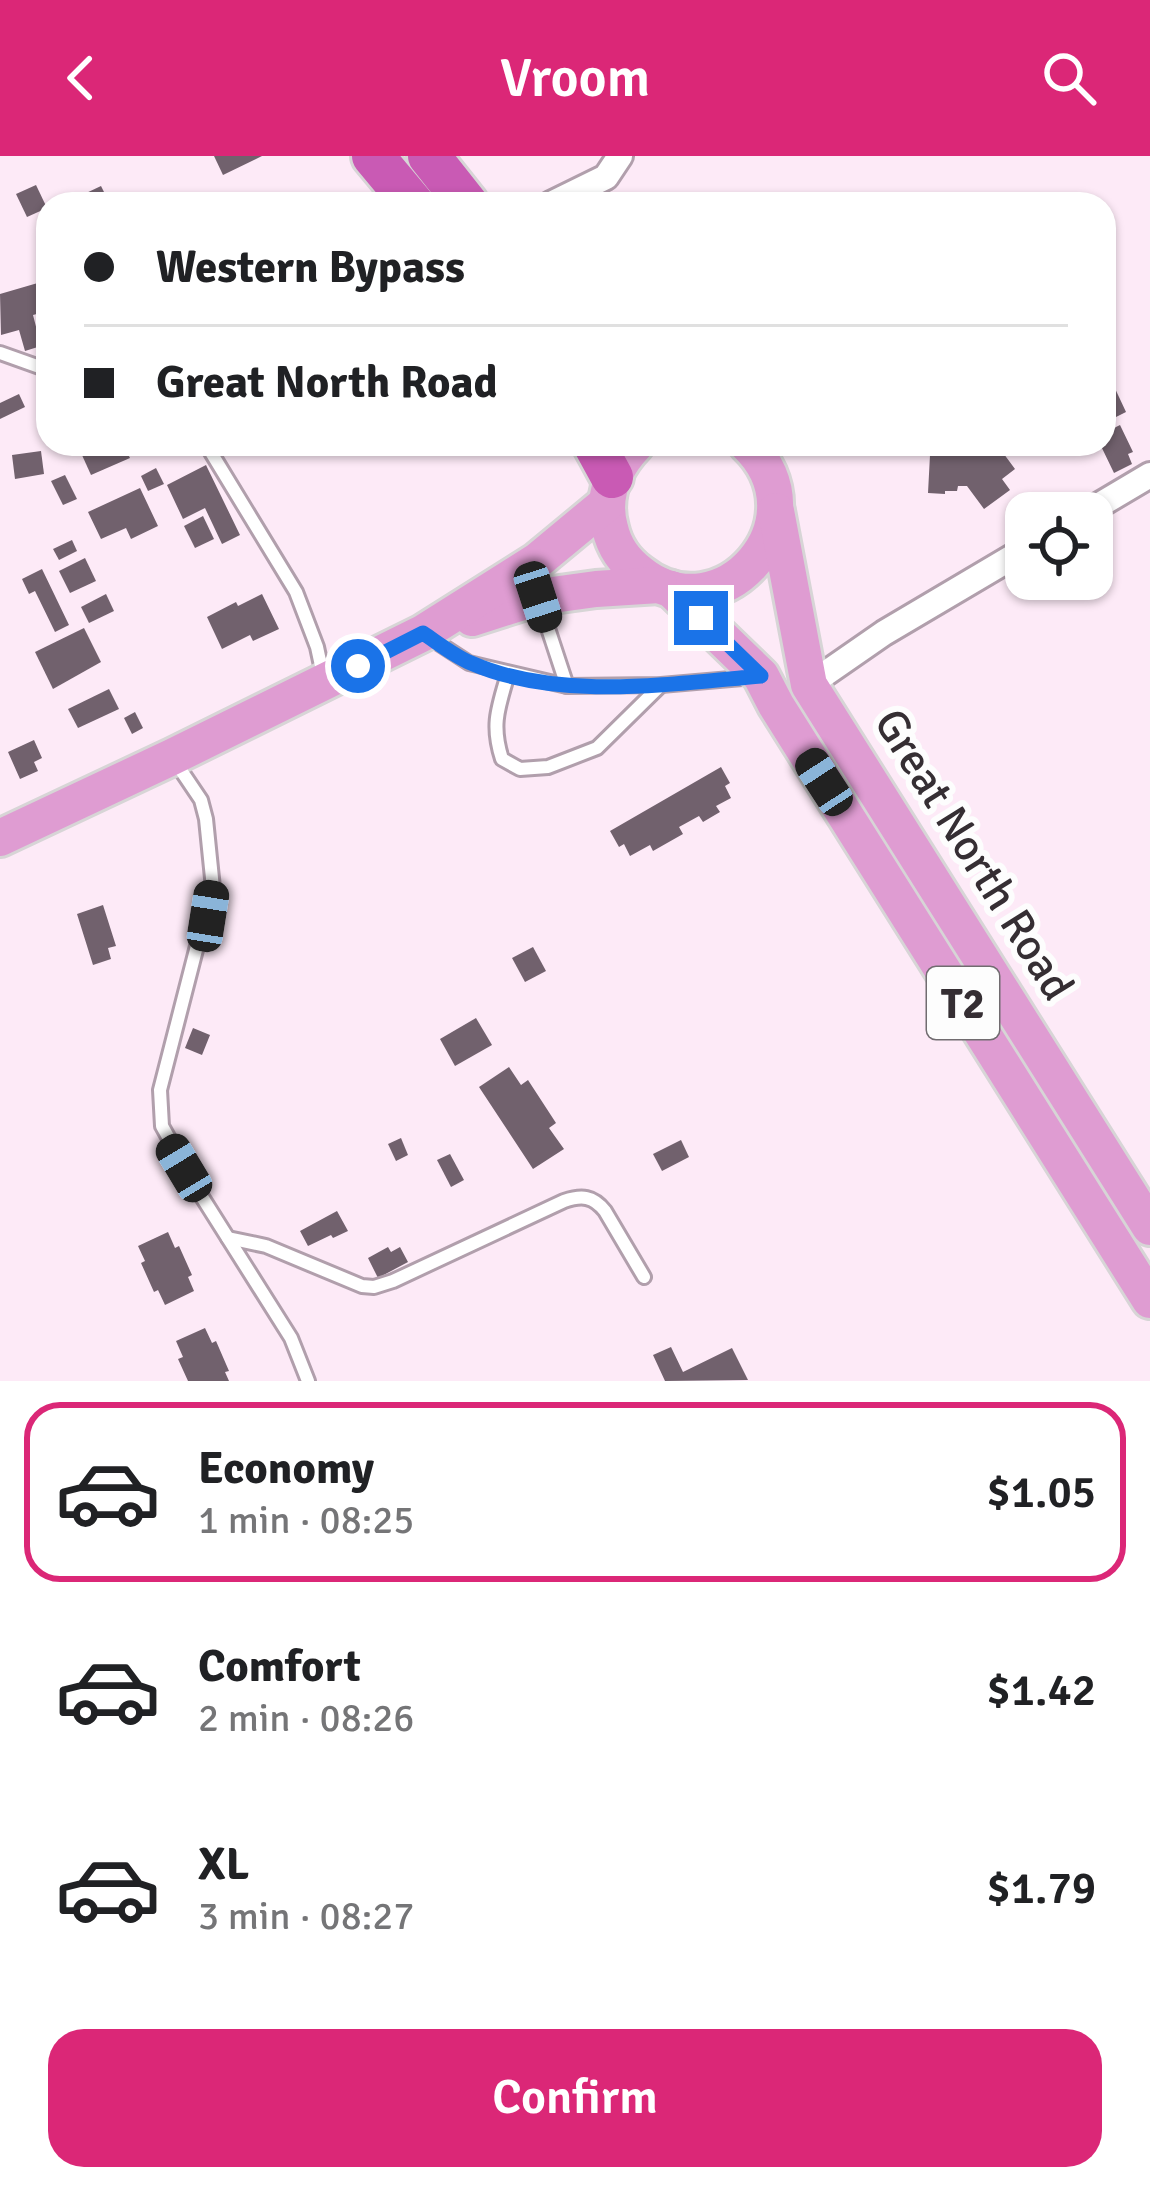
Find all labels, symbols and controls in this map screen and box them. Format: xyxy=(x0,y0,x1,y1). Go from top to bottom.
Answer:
icon: back xyxy=(48,45,114,111)
text: Vroom xyxy=(500,45,650,112)
icon: search xyxy=(1036,45,1102,111)
text: Western Bypass xyxy=(156,240,465,295)
text: Great North Road xyxy=(156,355,498,410)
map controls xyxy=(1005,492,1113,600)
button: locate xyxy=(1005,492,1113,600)
car xyxy=(510,557,566,637)
route end xyxy=(674,591,728,645)
route start xyxy=(331,639,385,693)
street label: Great North Road xyxy=(862,699,1085,1011)
car xyxy=(789,742,859,822)
car xyxy=(185,878,231,954)
road number: T2 xyxy=(927,967,999,1039)
car xyxy=(150,1128,218,1208)
icon: car xyxy=(54,1438,162,1546)
text: Economy xyxy=(198,1441,374,1496)
text: $1.05 xyxy=(986,1465,1096,1520)
text: 1 min · 08:25 xyxy=(198,1496,414,1544)
icon: car xyxy=(54,1636,162,1744)
text: Comfort xyxy=(198,1639,361,1694)
text: $1.42 xyxy=(986,1663,1096,1718)
text: 2 min · 08:26 xyxy=(198,1694,414,1742)
icon: car xyxy=(54,1834,162,1942)
text: XL xyxy=(198,1837,249,1892)
text: $1.79 xyxy=(986,1861,1096,1916)
text: 3 min · 08:27 xyxy=(198,1892,414,1940)
button: Confirm xyxy=(48,2029,1102,2167)

